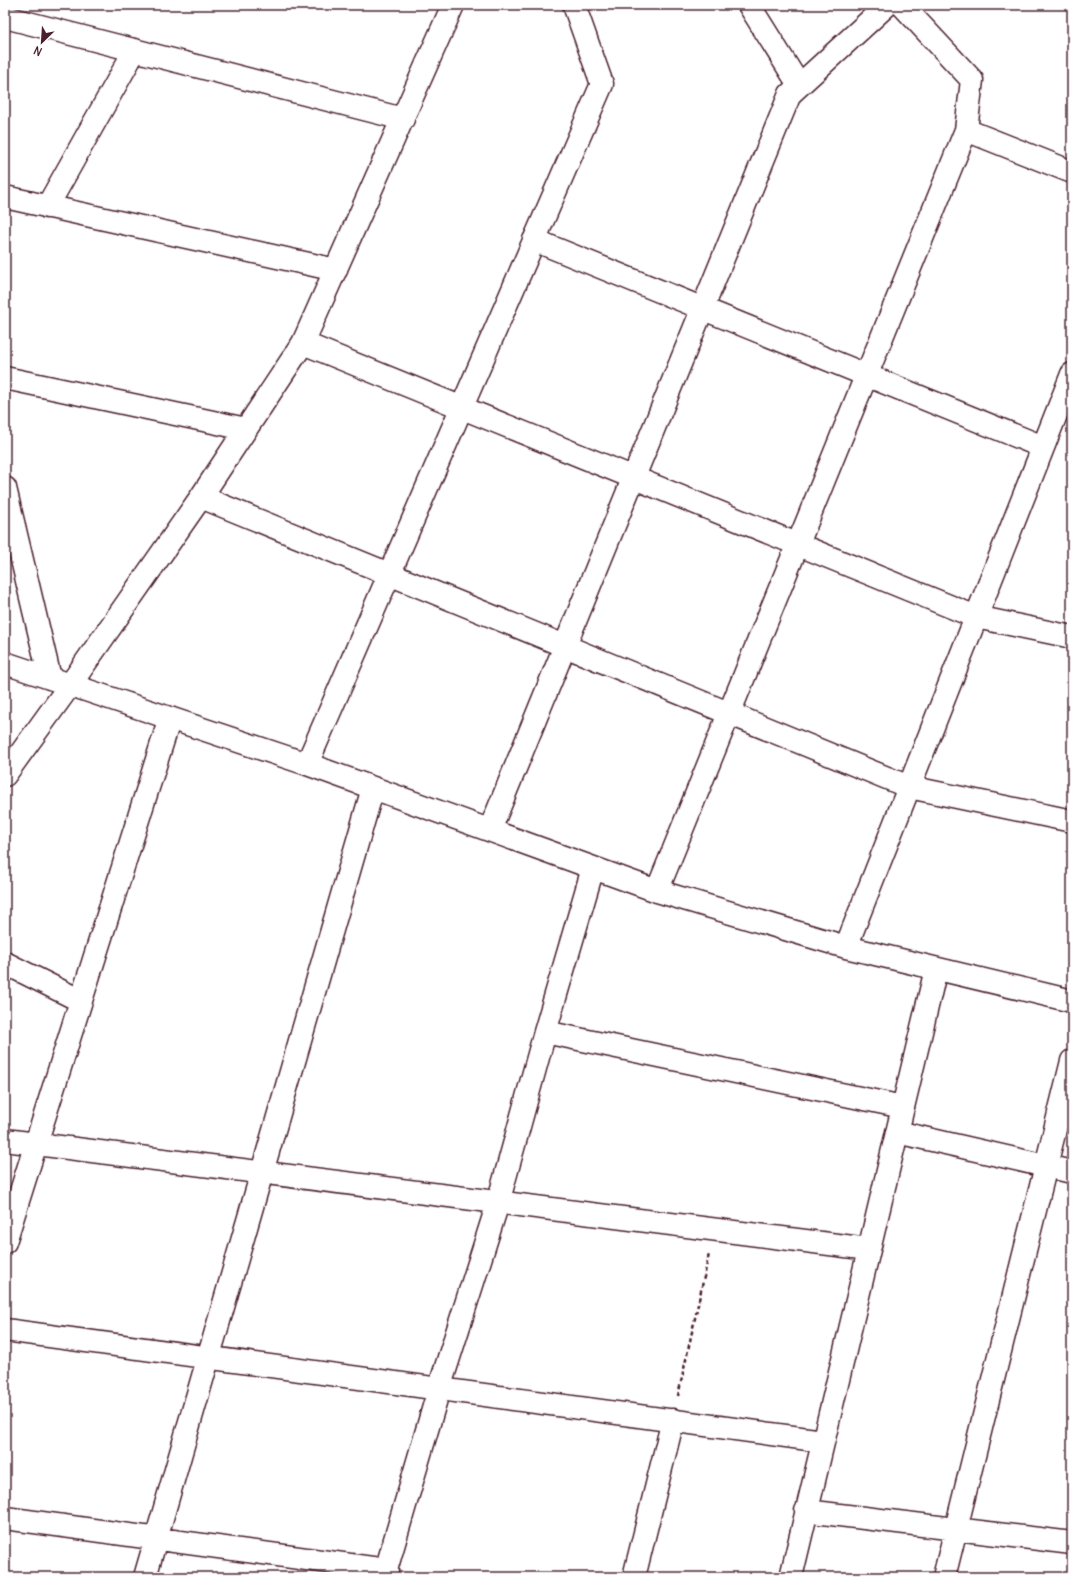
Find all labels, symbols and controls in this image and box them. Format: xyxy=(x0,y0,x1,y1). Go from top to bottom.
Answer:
north arrow xyxy=(22,22,62,62)
text: N xyxy=(31,43,44,59)

